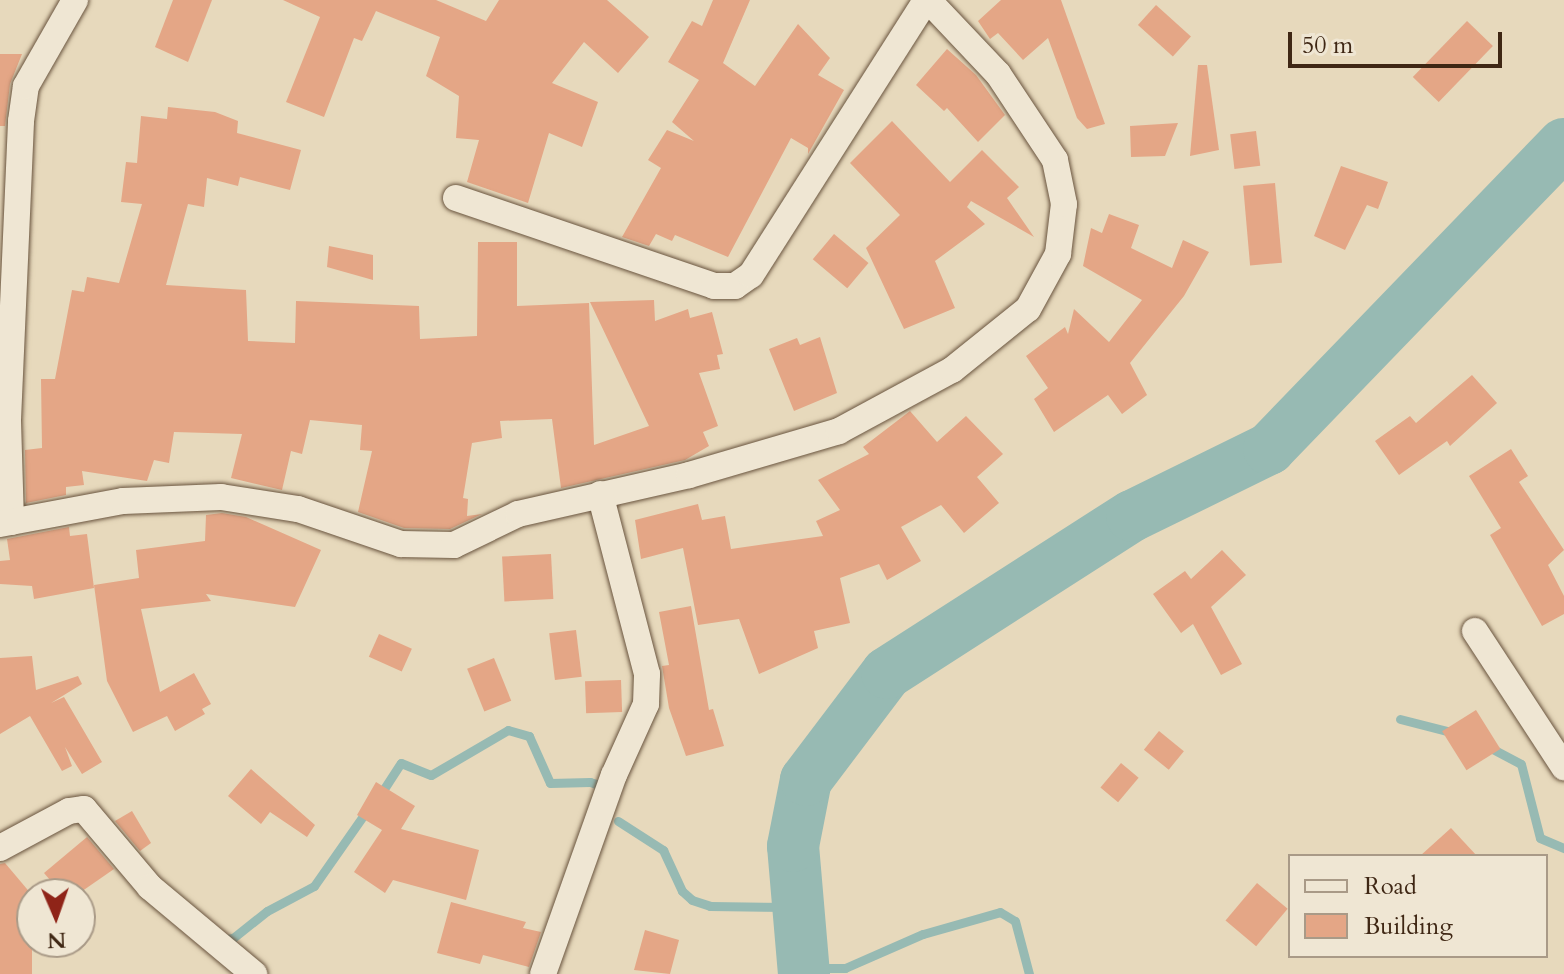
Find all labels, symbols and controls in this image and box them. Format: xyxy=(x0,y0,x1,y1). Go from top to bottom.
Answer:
scale bar xyxy=(1292,16,1506,66)
text: 50 m xyxy=(1302,29,1353,62)
legend xyxy=(1288,854,1548,958)
text: Road xyxy=(1364,870,1417,903)
north arrow xyxy=(16,878,96,958)
text: Building xyxy=(1364,910,1453,943)
text: N xyxy=(47,925,67,955)

